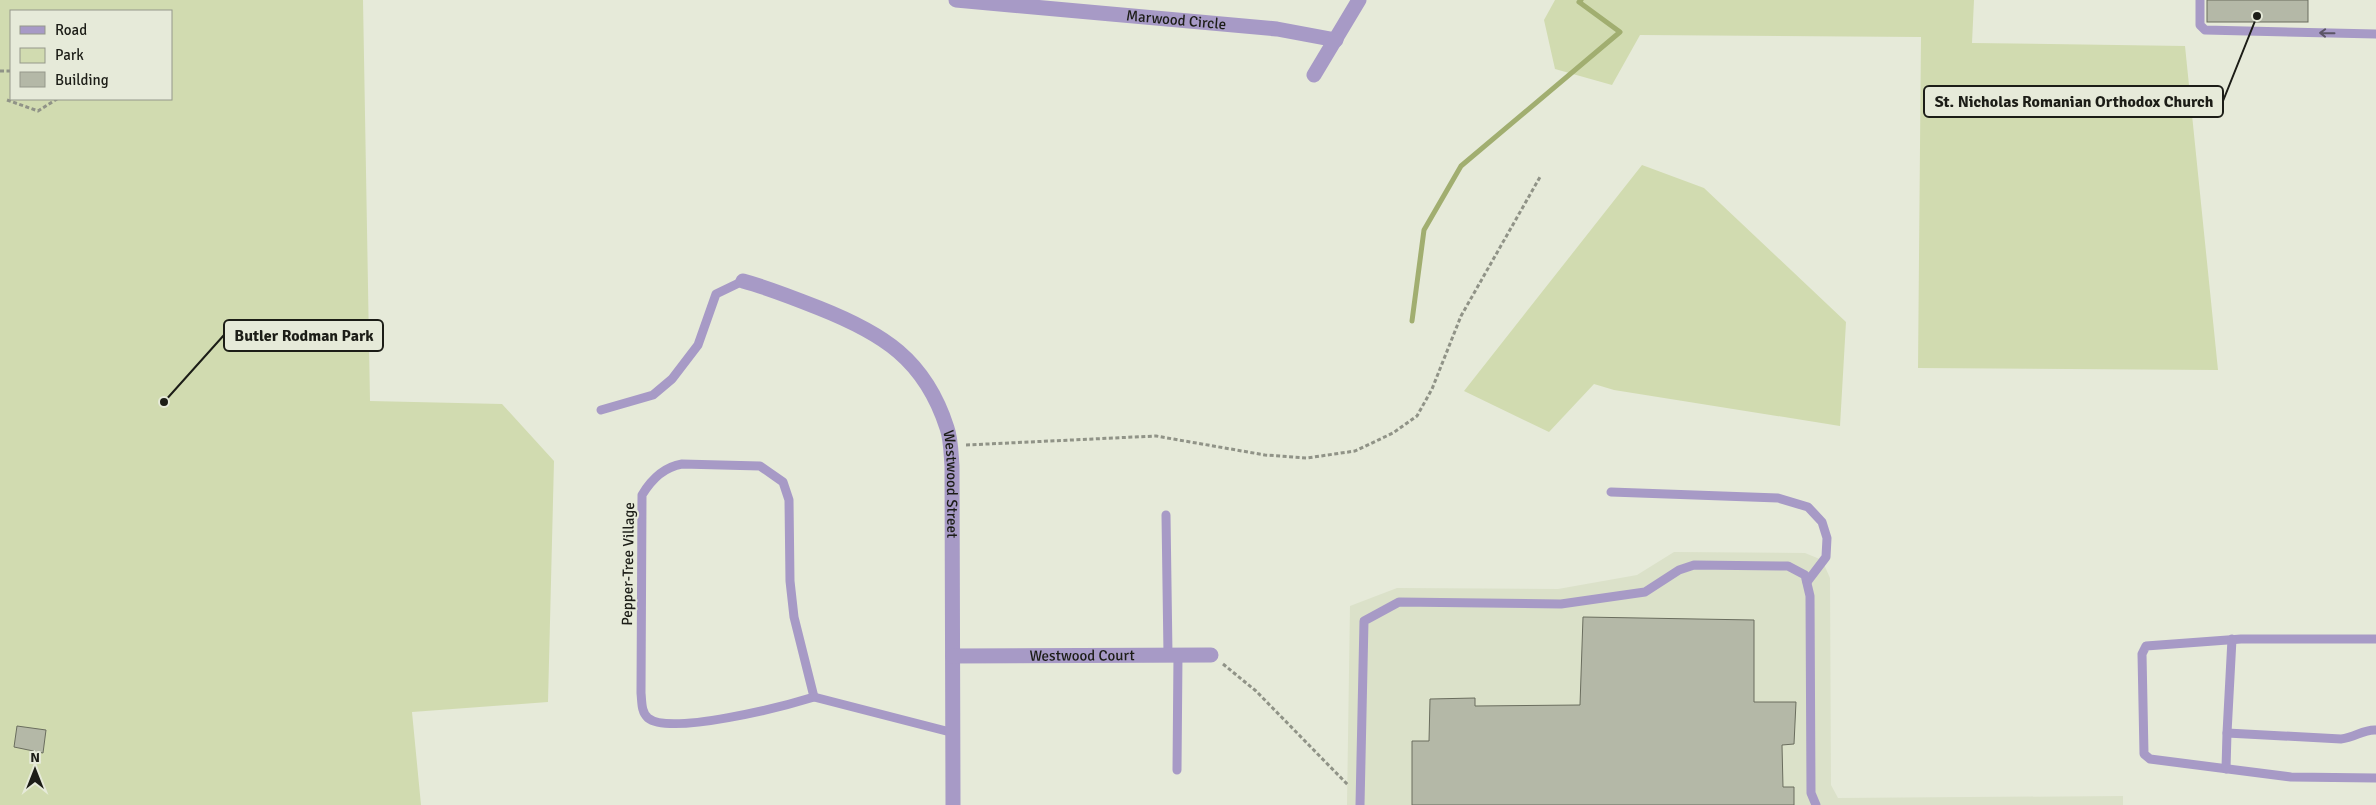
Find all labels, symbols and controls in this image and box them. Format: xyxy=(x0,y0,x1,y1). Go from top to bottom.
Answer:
street label: Marwood Circle xyxy=(1125,6,1227,33)
legend xyxy=(10,10,172,100)
text: Road xyxy=(55,21,87,39)
one-way arrow xyxy=(2320,28,2336,37)
text: Park xyxy=(55,46,84,64)
text: Building xyxy=(55,71,109,89)
callout: St. Nicholas Romanian Orthodox Church xyxy=(1924,86,2223,117)
text: St. Nicholas Romanian Orthodox Church xyxy=(1935,92,2214,112)
callout: Butler Rodman Park xyxy=(224,320,383,351)
text: Butler Rodman Park xyxy=(234,326,374,346)
street label: Westwood Street xyxy=(939,429,961,538)
street label: Pepper-Tree Village xyxy=(618,502,638,626)
street label: Westwood Court xyxy=(1029,646,1135,665)
north arrow xyxy=(10,745,60,795)
text: N xyxy=(30,749,40,766)

